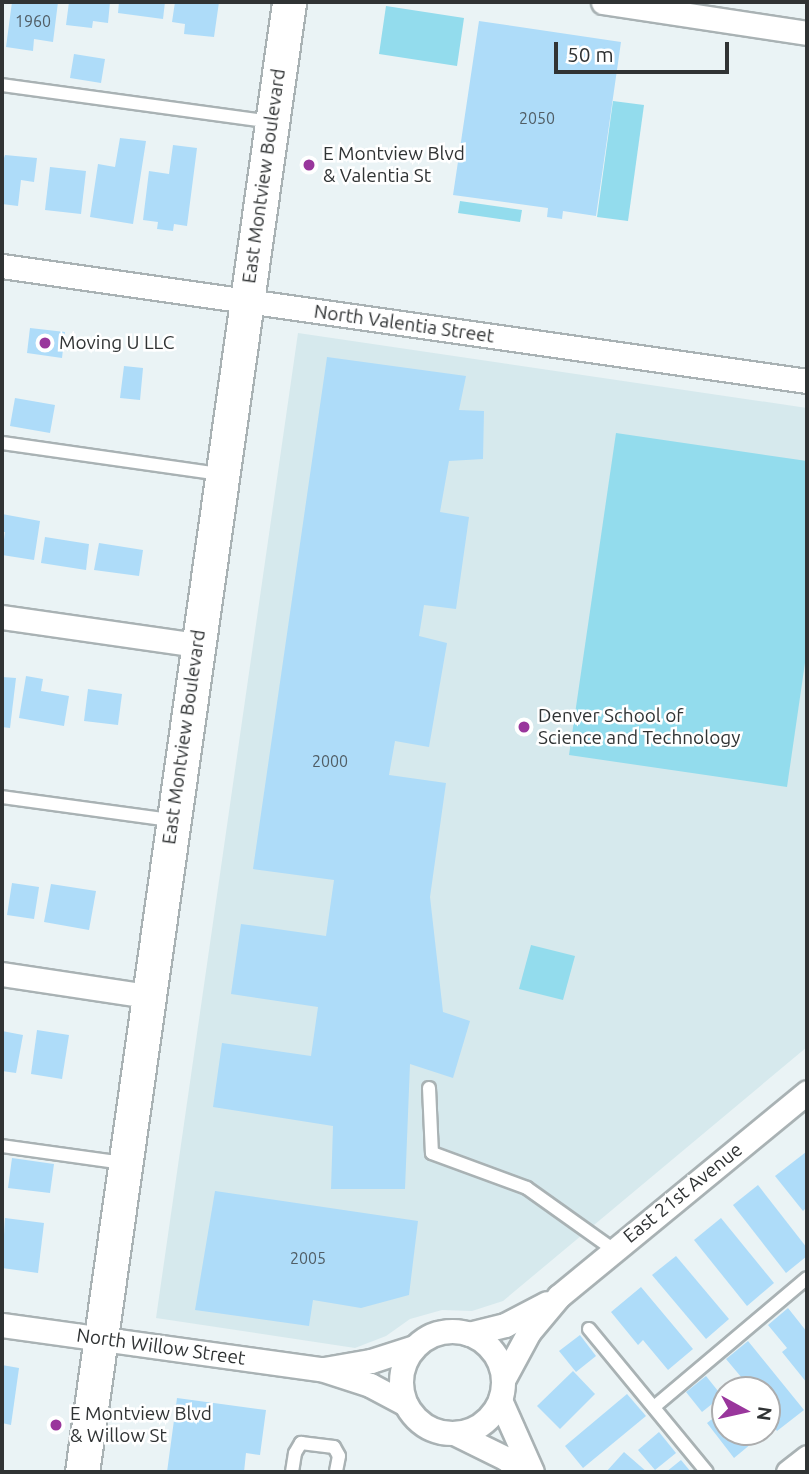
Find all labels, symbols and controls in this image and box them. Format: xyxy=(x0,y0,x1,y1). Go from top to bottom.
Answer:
house number: 1960 xyxy=(15,11,51,31)
scale bar xyxy=(557,28,732,72)
text: 50 m xyxy=(567,42,614,66)
street label: East Montview Boulevard xyxy=(238,67,290,285)
house number: 2050 xyxy=(519,108,555,128)
place label: E Montview Blvd & Valentia St xyxy=(323,143,465,187)
marker: E Montview Blvd & Valentia St xyxy=(301,157,317,173)
street label: North Valentia Street xyxy=(312,300,496,348)
place label: Moving U LLC xyxy=(59,332,174,354)
marker: Moving U LLC xyxy=(37,335,53,351)
street label: East Montview Boulevard xyxy=(158,628,210,846)
place label: Denver School of Science and Technology xyxy=(538,705,740,749)
marker: Denver School of Science and Technology xyxy=(516,719,532,735)
house number: 2000 xyxy=(312,751,348,771)
street label: East 21st Avenue xyxy=(619,1138,747,1248)
house number: 2005 xyxy=(290,1248,326,1268)
street label: North Willow Street xyxy=(75,1324,247,1370)
north arrow xyxy=(711,1376,781,1446)
place label: E Montview Blvd & Willow St xyxy=(70,1403,212,1447)
text: N xyxy=(753,1405,777,1422)
marker: E Montview Blvd & Willow St xyxy=(48,1417,64,1433)

